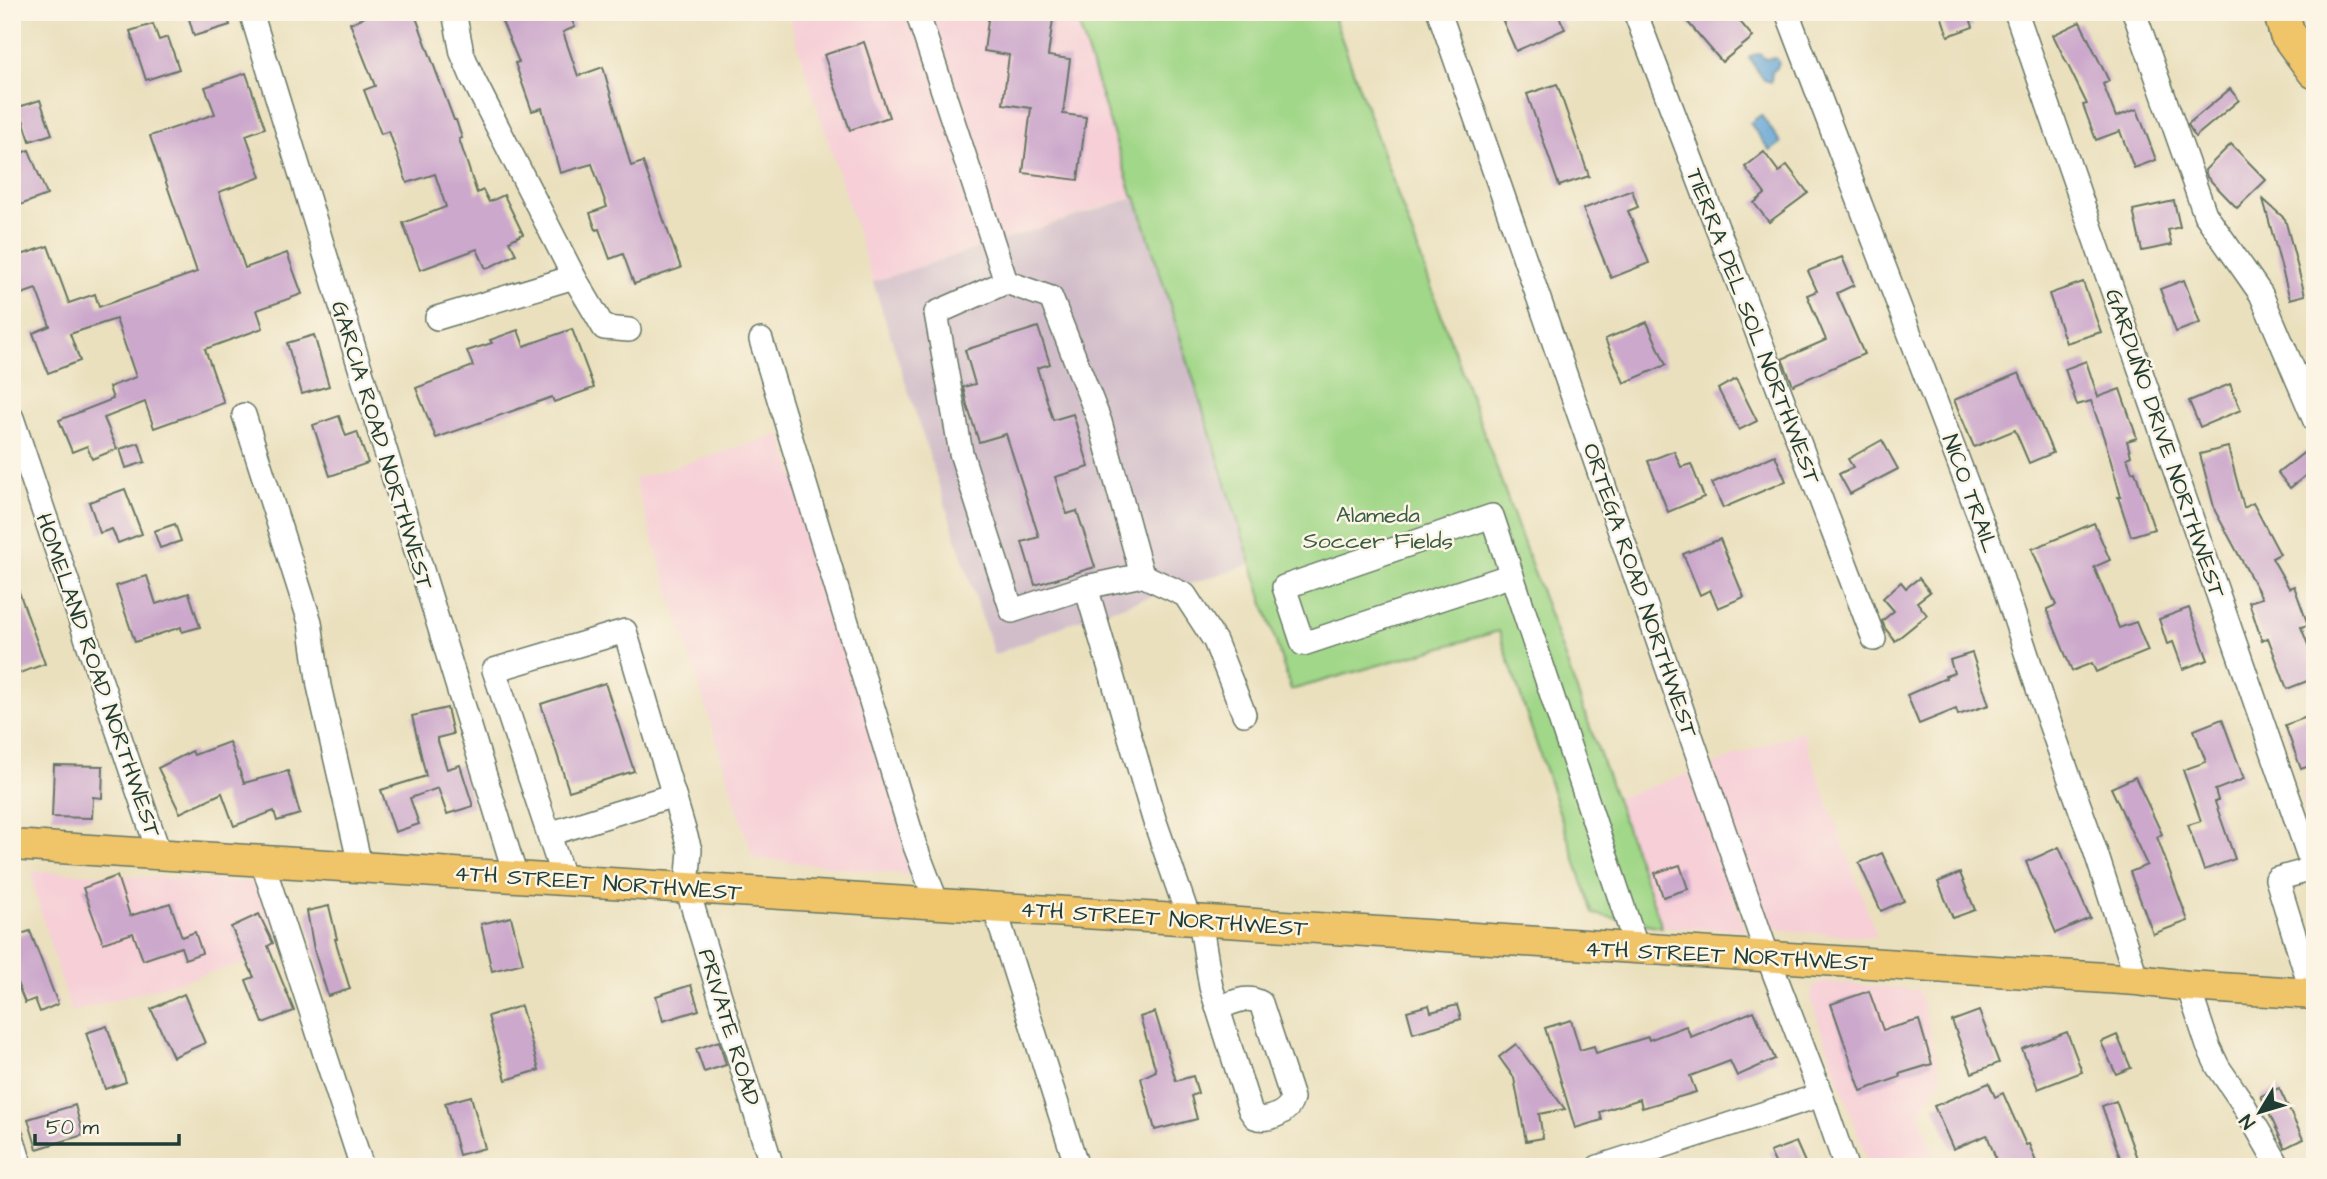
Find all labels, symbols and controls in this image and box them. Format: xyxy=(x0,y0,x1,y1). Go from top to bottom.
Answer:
street label: TIERRA DEL SOL NORTHWEST xyxy=(1678,164,1828,490)
street label: GARDUÑO DRIVE NORTHWEST xyxy=(2097,285,2233,603)
street label: GARCIA ROAD NORTHWEST xyxy=(323,297,441,594)
street label: NICO TRAIL xyxy=(1934,430,2006,557)
street label: ORTEGA ROAD NORTHWEST xyxy=(1575,439,1706,742)
park label: Alameda Soccer Fields xyxy=(1303,499,1453,557)
street label: HOMELAND ROAD NORTHWEST xyxy=(27,509,169,842)
street label: 4TH STREET NORTHWEST xyxy=(453,857,743,909)
street label: 4TH STREET NORTHWEST xyxy=(1019,893,1309,945)
street label: 4TH STREET NORTHWEST xyxy=(1584,932,1874,980)
street label: PRIVATE ROAD xyxy=(690,945,768,1110)
north arrow xyxy=(2226,1078,2296,1148)
scale bar xyxy=(35,1102,178,1146)
text: N xyxy=(2233,1108,2262,1135)
text: 50 m xyxy=(46,1113,100,1142)

